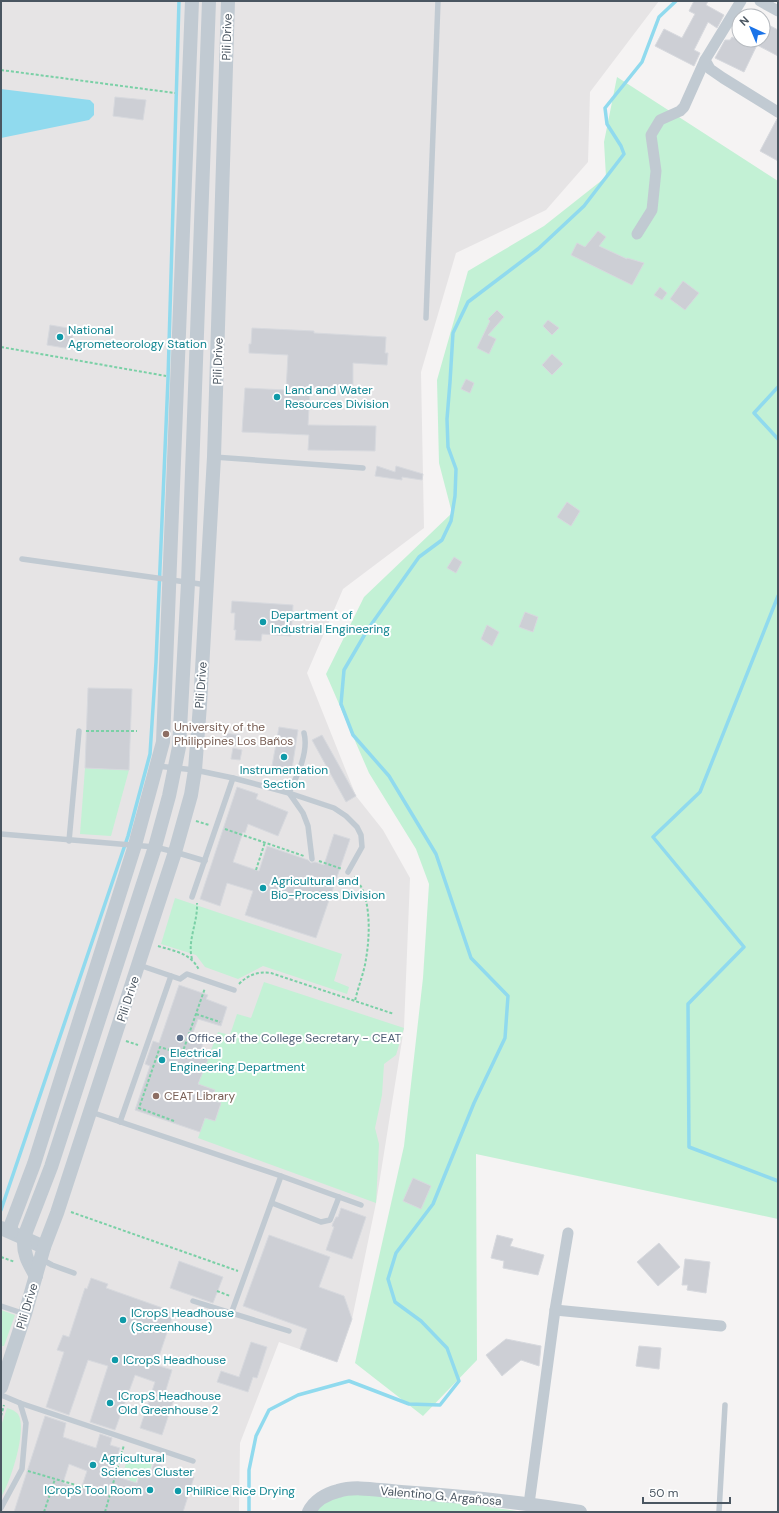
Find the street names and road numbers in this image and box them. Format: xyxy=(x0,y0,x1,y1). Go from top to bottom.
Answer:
street label: Pili Drive xyxy=(218,13,236,61)
street label: Pili Drive xyxy=(209,337,227,385)
street label: Pili Drive xyxy=(191,661,211,709)
street label: Pili Drive xyxy=(113,974,143,1024)
street label: Pili Drive xyxy=(12,1281,42,1331)
street label: Valentino G. Argañosa xyxy=(380,1483,502,1509)

